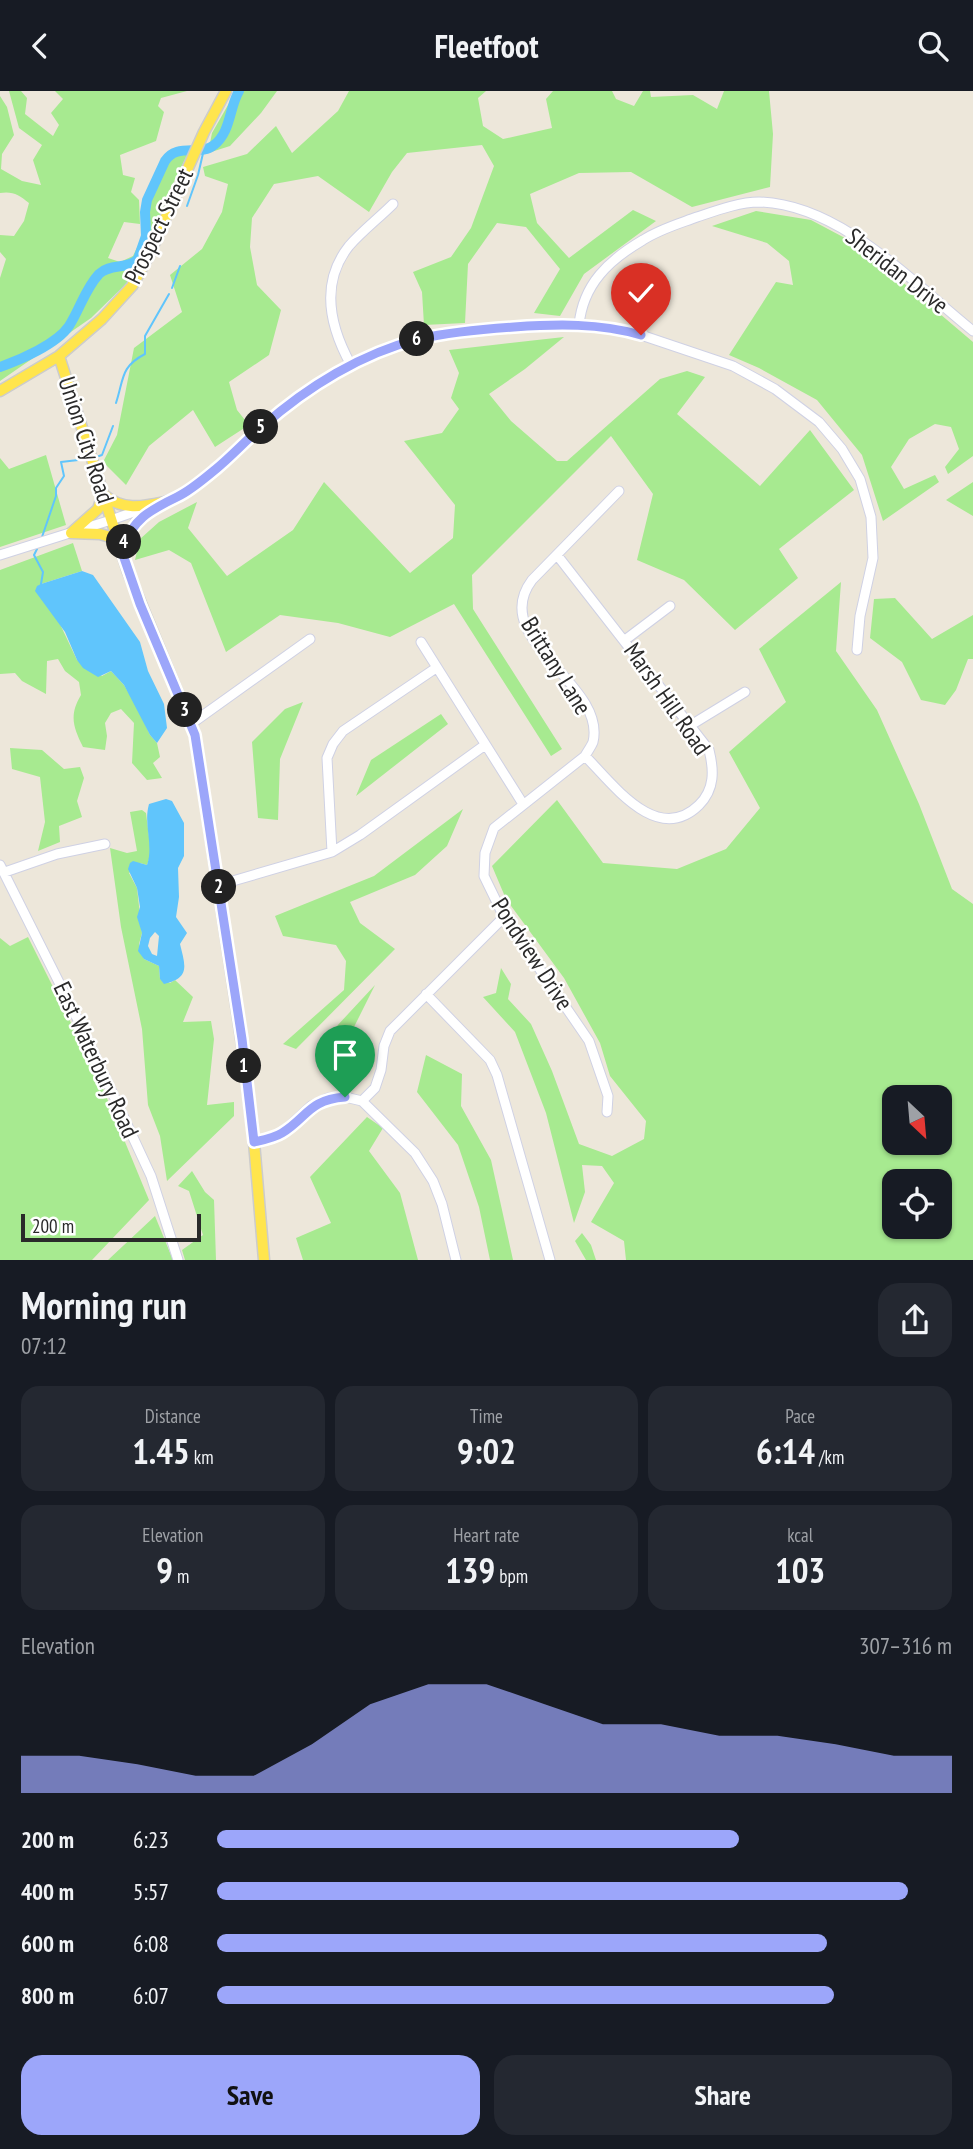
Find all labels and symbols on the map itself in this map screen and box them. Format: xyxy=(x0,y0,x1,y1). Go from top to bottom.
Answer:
street label: Prospect Street xyxy=(117,162,200,289)
street label: Sheridan Drive xyxy=(840,221,955,320)
pin xyxy=(611,263,671,335)
pin: 6 xyxy=(400,321,434,357)
street label: Union City Road xyxy=(51,373,121,507)
pin: 5 xyxy=(244,409,278,445)
pin: 4 xyxy=(106,525,142,559)
street label: Brittany Lane xyxy=(514,611,599,720)
street label: Marsh Hill Road xyxy=(617,636,718,761)
pin: 3 xyxy=(168,693,202,727)
pin: 2 xyxy=(202,869,236,905)
street label: Pondview Drive xyxy=(485,892,580,1016)
street label: East Waterbury Road xyxy=(47,977,146,1143)
pin xyxy=(315,1025,375,1097)
pin: 1 xyxy=(226,1049,262,1083)
north arrow xyxy=(882,1085,952,1155)
scale bar xyxy=(21,1211,201,1243)

